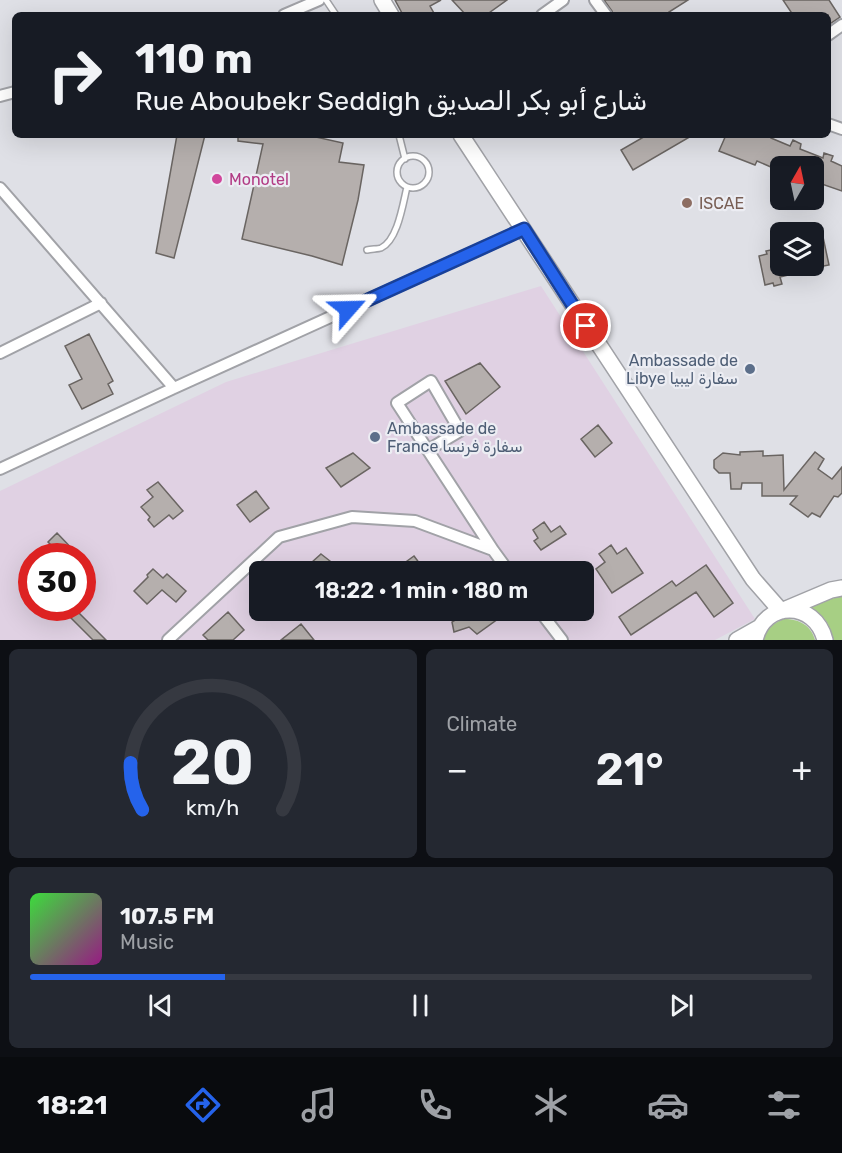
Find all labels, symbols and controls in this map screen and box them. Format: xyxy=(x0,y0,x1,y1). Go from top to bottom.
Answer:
text: 110 m xyxy=(135,34,253,84)
icon: right xyxy=(36,36,114,114)
text: Rue Aboubekr Seddigh شارع أبو بكر الصديق xyxy=(135,85,647,117)
north arrow xyxy=(770,156,824,210)
map controls xyxy=(770,156,824,276)
place label: Monotel xyxy=(229,170,289,189)
marker: Monotel xyxy=(210,172,224,186)
place label: ISCAE xyxy=(699,194,744,213)
marker: ISCAE xyxy=(680,196,694,210)
button: layers xyxy=(770,222,824,276)
position arrow xyxy=(316,277,380,341)
pin xyxy=(560,300,611,351)
icon: arrive xyxy=(569,309,602,342)
place label: Ambassade de Libye سفارة ليبيا xyxy=(626,351,738,389)
marker: Ambassade de Libye سفارة ليبيا xyxy=(743,362,757,376)
place label: Ambassade de France سفارة فرنسا xyxy=(387,419,523,457)
marker: Ambassade de France سفارة فرنسا xyxy=(368,430,382,444)
speed limit sign: 30 xyxy=(18,543,96,621)
text: 18:22 · 1 min · 180 m xyxy=(315,577,528,604)
text: Climate xyxy=(447,712,517,736)
text: 20 xyxy=(171,726,254,800)
text: 21° xyxy=(596,743,664,796)
text: − xyxy=(447,750,468,789)
text: + xyxy=(791,750,812,789)
text: km/h xyxy=(186,796,240,821)
text: 107.5 FM xyxy=(120,903,214,930)
text: Music xyxy=(120,930,174,954)
icon: previous xyxy=(144,989,177,1022)
icon: pause xyxy=(404,989,437,1022)
icon: next xyxy=(665,989,698,1022)
icon: directions xyxy=(182,1084,224,1126)
icon: music xyxy=(298,1084,340,1126)
icon: phone xyxy=(414,1084,456,1126)
icon: climate xyxy=(530,1084,572,1126)
icon: car xyxy=(647,1084,689,1126)
icon: filters xyxy=(763,1084,805,1126)
text: 18:21 xyxy=(37,1089,108,1121)

